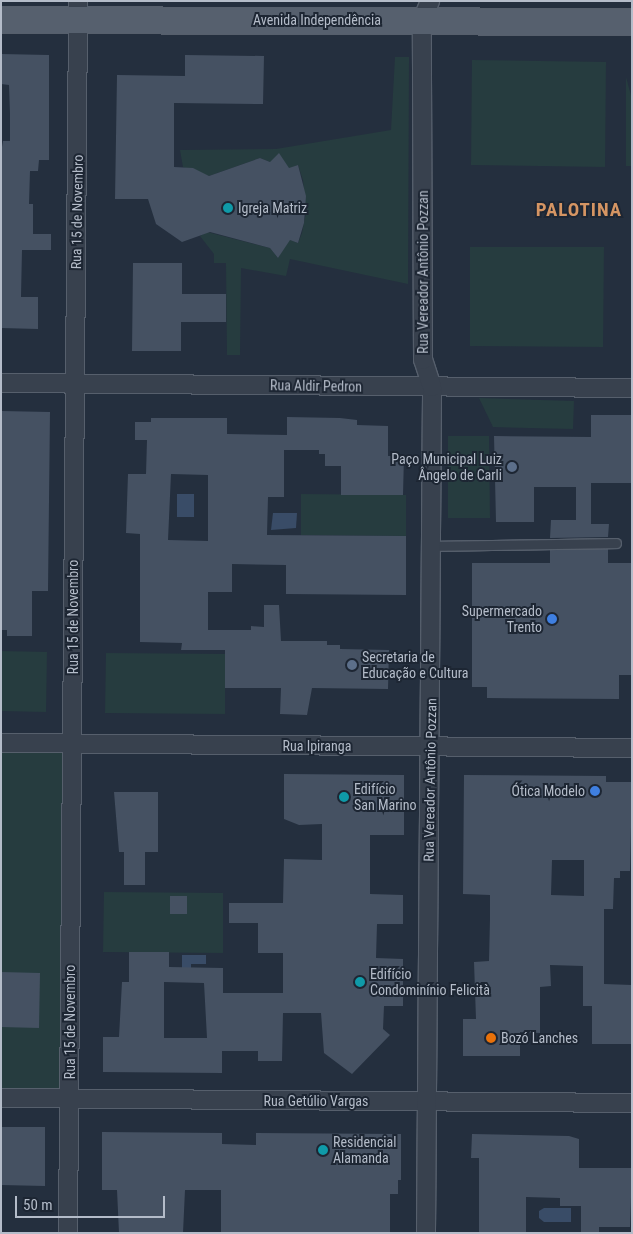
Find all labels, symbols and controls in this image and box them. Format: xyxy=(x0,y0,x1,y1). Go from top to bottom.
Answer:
street label: Avenida Independência xyxy=(253,12,381,28)
street label: Rua 15 de Novembro xyxy=(68,155,86,269)
street label: Rua Vereador Antônio Pozzan xyxy=(415,190,431,354)
district label: PALOTINA xyxy=(535,199,623,221)
place label: Igreja Matriz xyxy=(238,200,307,216)
marker: Igreja Matriz xyxy=(222,202,234,214)
street label: Rua Aldir Pedron xyxy=(270,377,362,395)
place label: Paço Municipal Luiz Ângelo de Carli xyxy=(391,451,502,484)
marker: Paço Municipal Luiz Ângelo de Carli xyxy=(506,461,518,473)
street label: Rua 15 de Novembro xyxy=(65,560,81,674)
place label: Supermercado Trento xyxy=(462,603,542,636)
marker: Supermercado Trento xyxy=(546,613,558,625)
place label: Secretaria de Educação e Cultura xyxy=(362,649,468,682)
marker: Secretaria de Educação e Cultura xyxy=(346,659,358,671)
street label: Rua Vereador Antônio Pozzan xyxy=(420,698,440,862)
street label: Rua Ipiranga xyxy=(283,738,351,754)
place label: Edifício San Marino xyxy=(354,781,417,814)
place label: Ótica Modelo xyxy=(511,783,585,799)
marker: Ótica Modelo xyxy=(589,785,601,797)
marker: Edifício San Marino xyxy=(338,791,350,803)
street label: Rua 15 de Novembro xyxy=(62,965,78,1079)
place label: Edifício Condominínio Felicità xyxy=(370,966,490,999)
marker: Edifício Condominínio Felicità xyxy=(354,976,366,988)
place label: Bozó Lanches xyxy=(501,1030,578,1046)
marker: Bozó Lanches xyxy=(485,1032,497,1044)
street label: Rua Getúlio Vargas xyxy=(264,1093,368,1109)
place label: Residencial Alamanda xyxy=(333,1134,396,1166)
marker: Residencial Alamanda xyxy=(317,1144,329,1156)
scale bar xyxy=(18,1186,168,1218)
text: 50 m xyxy=(23,1196,53,1214)

